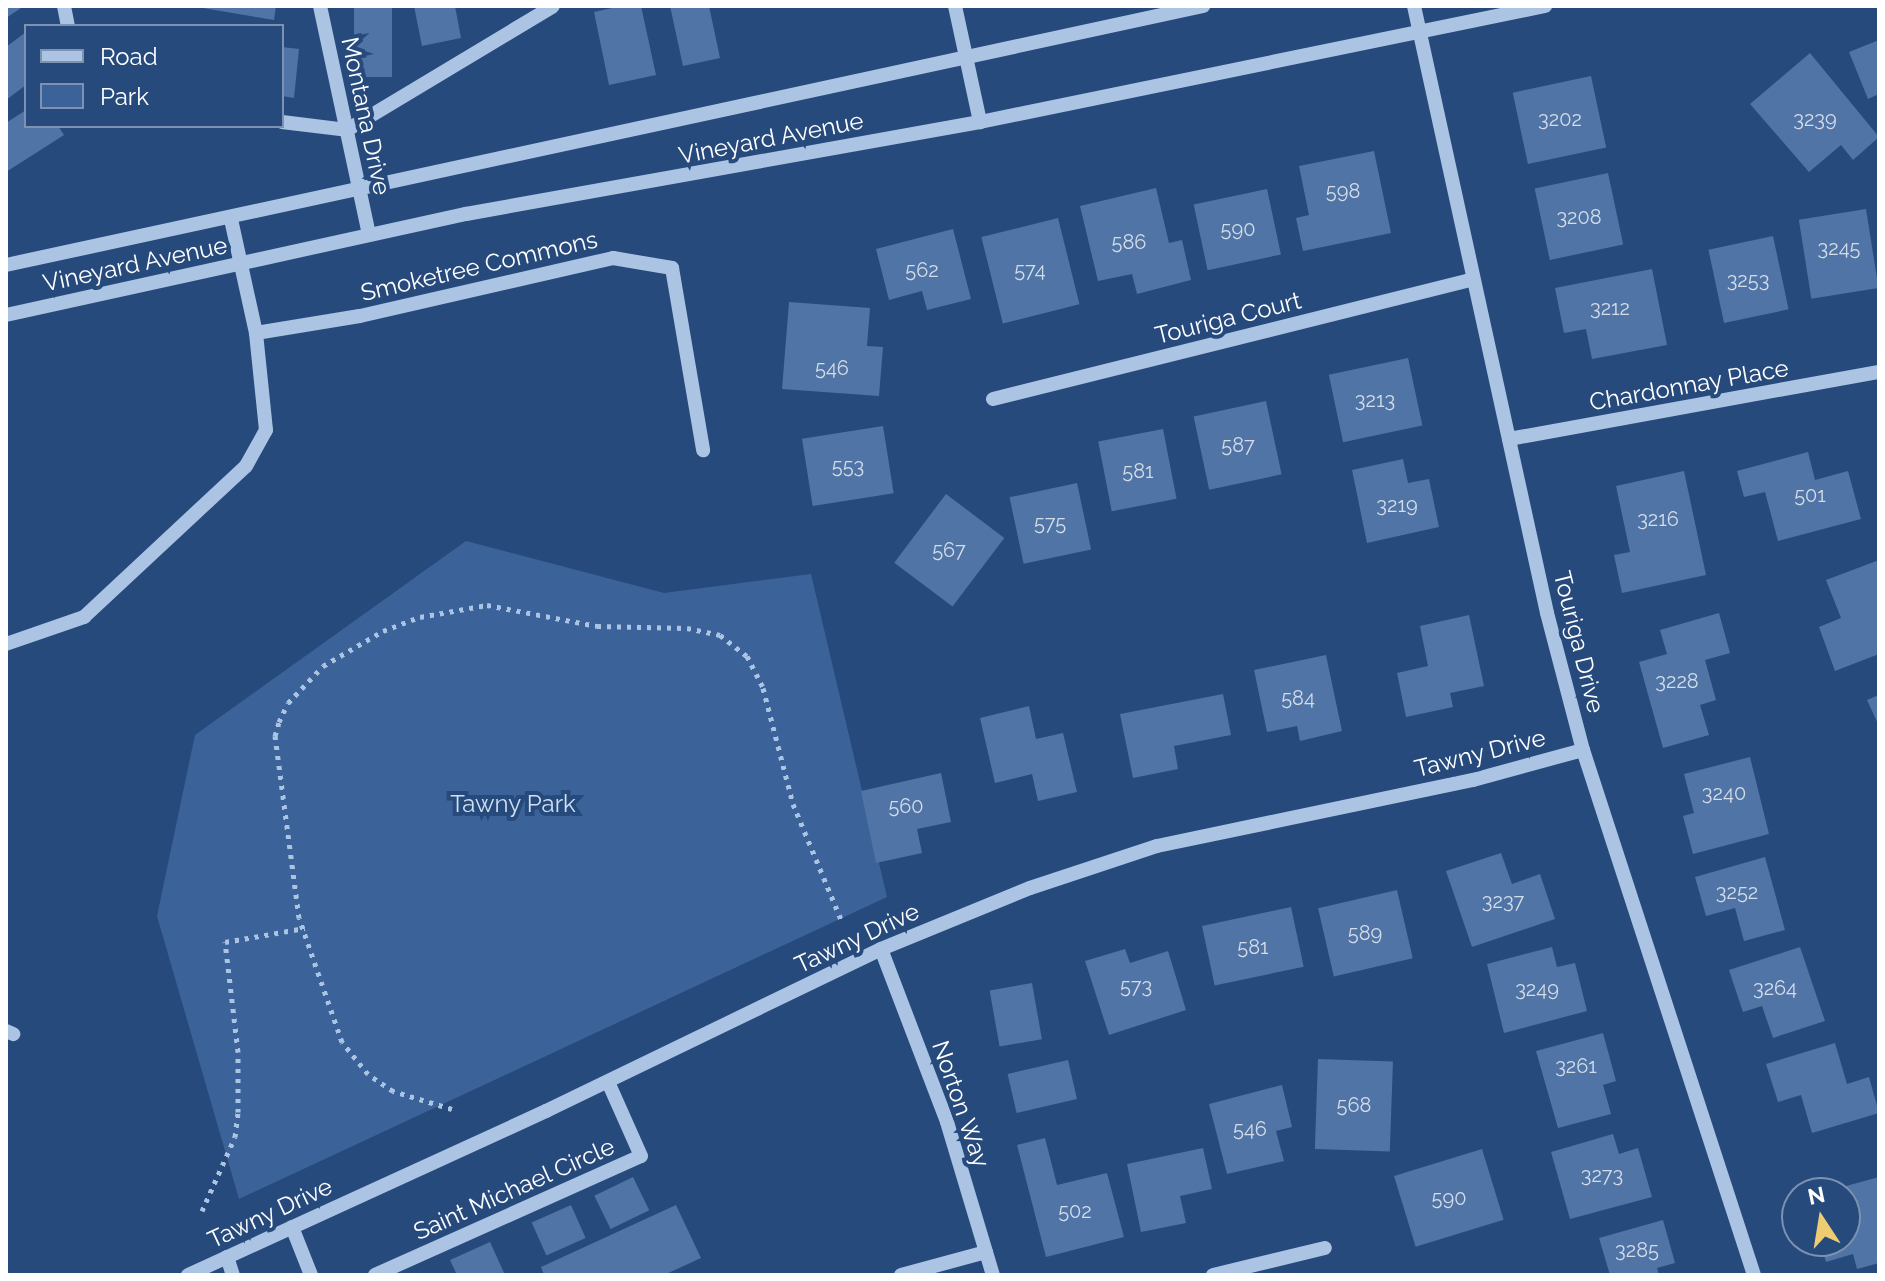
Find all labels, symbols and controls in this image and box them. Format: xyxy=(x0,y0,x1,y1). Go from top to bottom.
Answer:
legend xyxy=(24,24,284,128)
street label: Montana Drive xyxy=(335,34,397,198)
text: Road xyxy=(100,42,158,71)
text: Park xyxy=(100,82,149,111)
street label: Vineyard Avenue xyxy=(676,106,866,170)
house number: 3202 xyxy=(1538,107,1582,131)
house number: 3239 xyxy=(1793,107,1837,131)
house number: 598 xyxy=(1326,179,1360,203)
house number: 3208 xyxy=(1556,205,1602,229)
house number: 590 xyxy=(1221,217,1255,241)
street label: Smoketree Commons xyxy=(358,225,600,307)
street label: Vineyard Avenue xyxy=(40,230,230,298)
house number: 586 xyxy=(1112,230,1146,254)
house number: 3245 xyxy=(1818,236,1860,260)
house number: 562 xyxy=(905,258,939,282)
house number: 574 xyxy=(1014,258,1046,282)
house number: 3253 xyxy=(1727,268,1769,292)
street label: Touriga Court xyxy=(1152,286,1304,350)
house number: 3212 xyxy=(1590,296,1630,320)
street label: Chardonnay Place xyxy=(1587,353,1791,417)
house number: 546 xyxy=(815,356,849,380)
house number: 3213 xyxy=(1355,388,1395,412)
house number: 587 xyxy=(1221,433,1255,457)
house number: 553 xyxy=(832,454,864,478)
house number: 581 xyxy=(1122,459,1154,483)
house number: 501 xyxy=(1794,483,1826,507)
house number: 3219 xyxy=(1376,493,1418,517)
house number: 3216 xyxy=(1637,507,1679,531)
house number: 575 xyxy=(1034,511,1066,535)
house number: 567 xyxy=(932,538,966,562)
street label: Touriga Drive xyxy=(1547,568,1611,716)
house number: 3228 xyxy=(1655,669,1699,693)
house number: 584 xyxy=(1281,686,1315,710)
street label: Tawny Drive xyxy=(1411,723,1549,783)
house number: 3240 xyxy=(1702,781,1746,805)
park label: Tawny Park xyxy=(450,790,576,818)
house number: 560 xyxy=(888,794,924,818)
house number: 3252 xyxy=(1716,880,1758,904)
house number: 3237 xyxy=(1482,889,1524,913)
street label: Tawny Drive xyxy=(790,897,924,979)
house number: 589 xyxy=(1348,921,1382,945)
house number: 581 xyxy=(1237,935,1269,959)
house number: 573 xyxy=(1120,974,1152,998)
house number: 3264 xyxy=(1753,976,1797,1000)
house number: 3249 xyxy=(1515,977,1559,1001)
street label: Norton Way xyxy=(926,1037,996,1171)
house number: 3261 xyxy=(1555,1054,1597,1078)
house number: 568 xyxy=(1337,1093,1371,1117)
house number: 546 xyxy=(1233,1117,1267,1141)
street label: Saint Michael Circle xyxy=(409,1132,619,1246)
house number: 3273 xyxy=(1581,1163,1623,1187)
street label: Tawny Drive xyxy=(203,1172,337,1254)
north arrow xyxy=(1781,1177,1861,1257)
text: N xyxy=(1806,1181,1827,1210)
house number: 590 xyxy=(1432,1186,1466,1210)
house number: 502 xyxy=(1058,1199,1092,1223)
house number: 3285 xyxy=(1615,1238,1659,1262)

